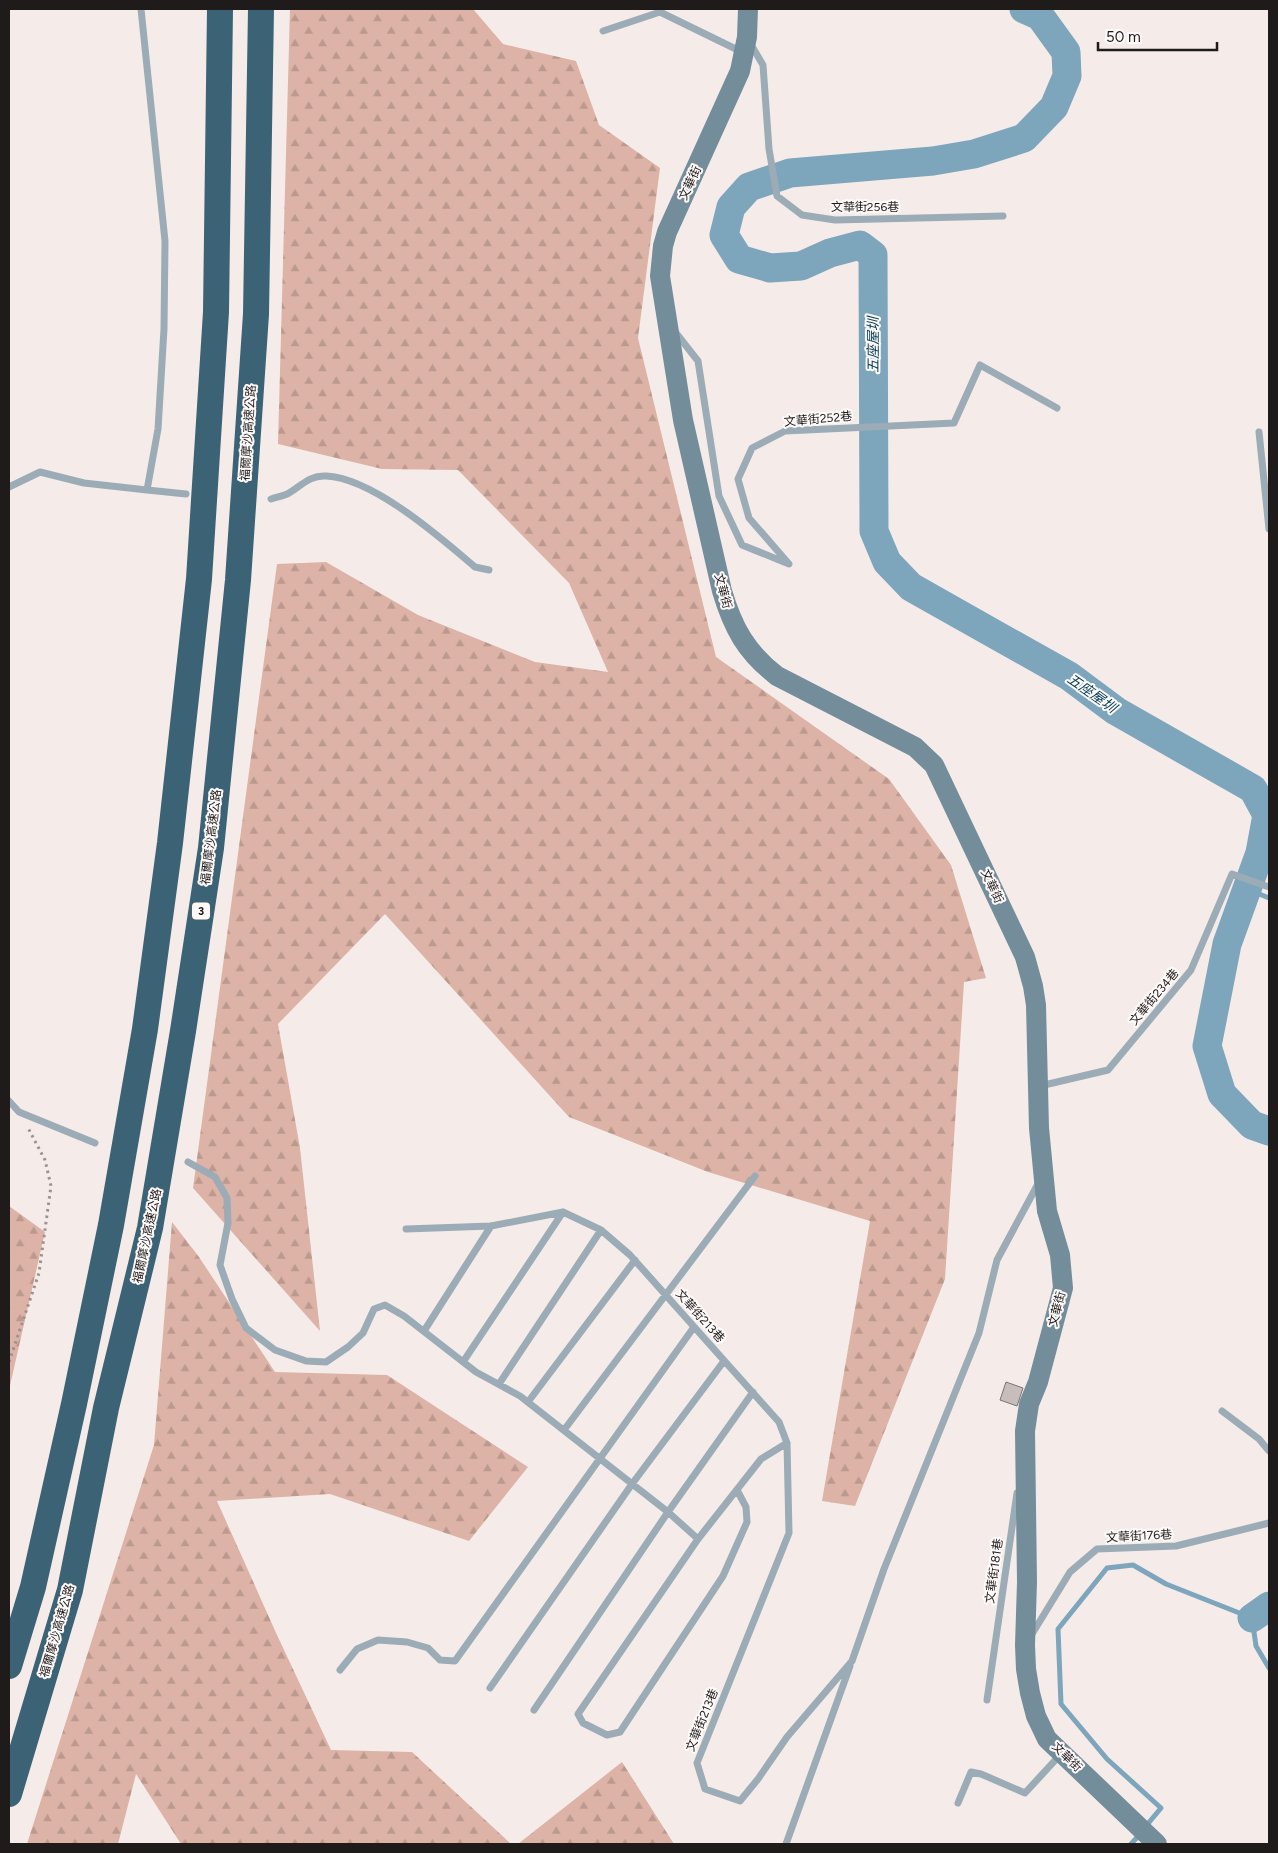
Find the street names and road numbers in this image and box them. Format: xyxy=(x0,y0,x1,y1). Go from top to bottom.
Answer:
street label: 文華街 xyxy=(676,164,704,202)
street label: 文華街256巷 xyxy=(831,200,899,214)
street label: 福爾摩沙高速公路 xyxy=(238,385,258,481)
street label: 文華街252巷 xyxy=(783,409,853,429)
street label: 文華街 xyxy=(712,572,734,610)
street label: 福爾摩沙高速公路 xyxy=(198,788,224,886)
street label: 文華街 xyxy=(978,867,1006,905)
road number: 3 xyxy=(192,902,210,919)
street label: 文華街234巷 xyxy=(1127,966,1181,1028)
street label: 福爾摩沙高速公路 xyxy=(130,1188,164,1284)
street label: 文華街213巷 xyxy=(673,1287,727,1345)
street label: 文華街 xyxy=(1046,1290,1068,1328)
street label: 文華街176巷 xyxy=(1106,1527,1172,1545)
street label: 文華街181巷 xyxy=(983,1538,1005,1604)
street label: 福爾摩沙高速公路 xyxy=(37,1583,77,1679)
street label: 文華街213巷 xyxy=(683,1687,721,1753)
street label: 文華街 xyxy=(1049,1739,1085,1775)

